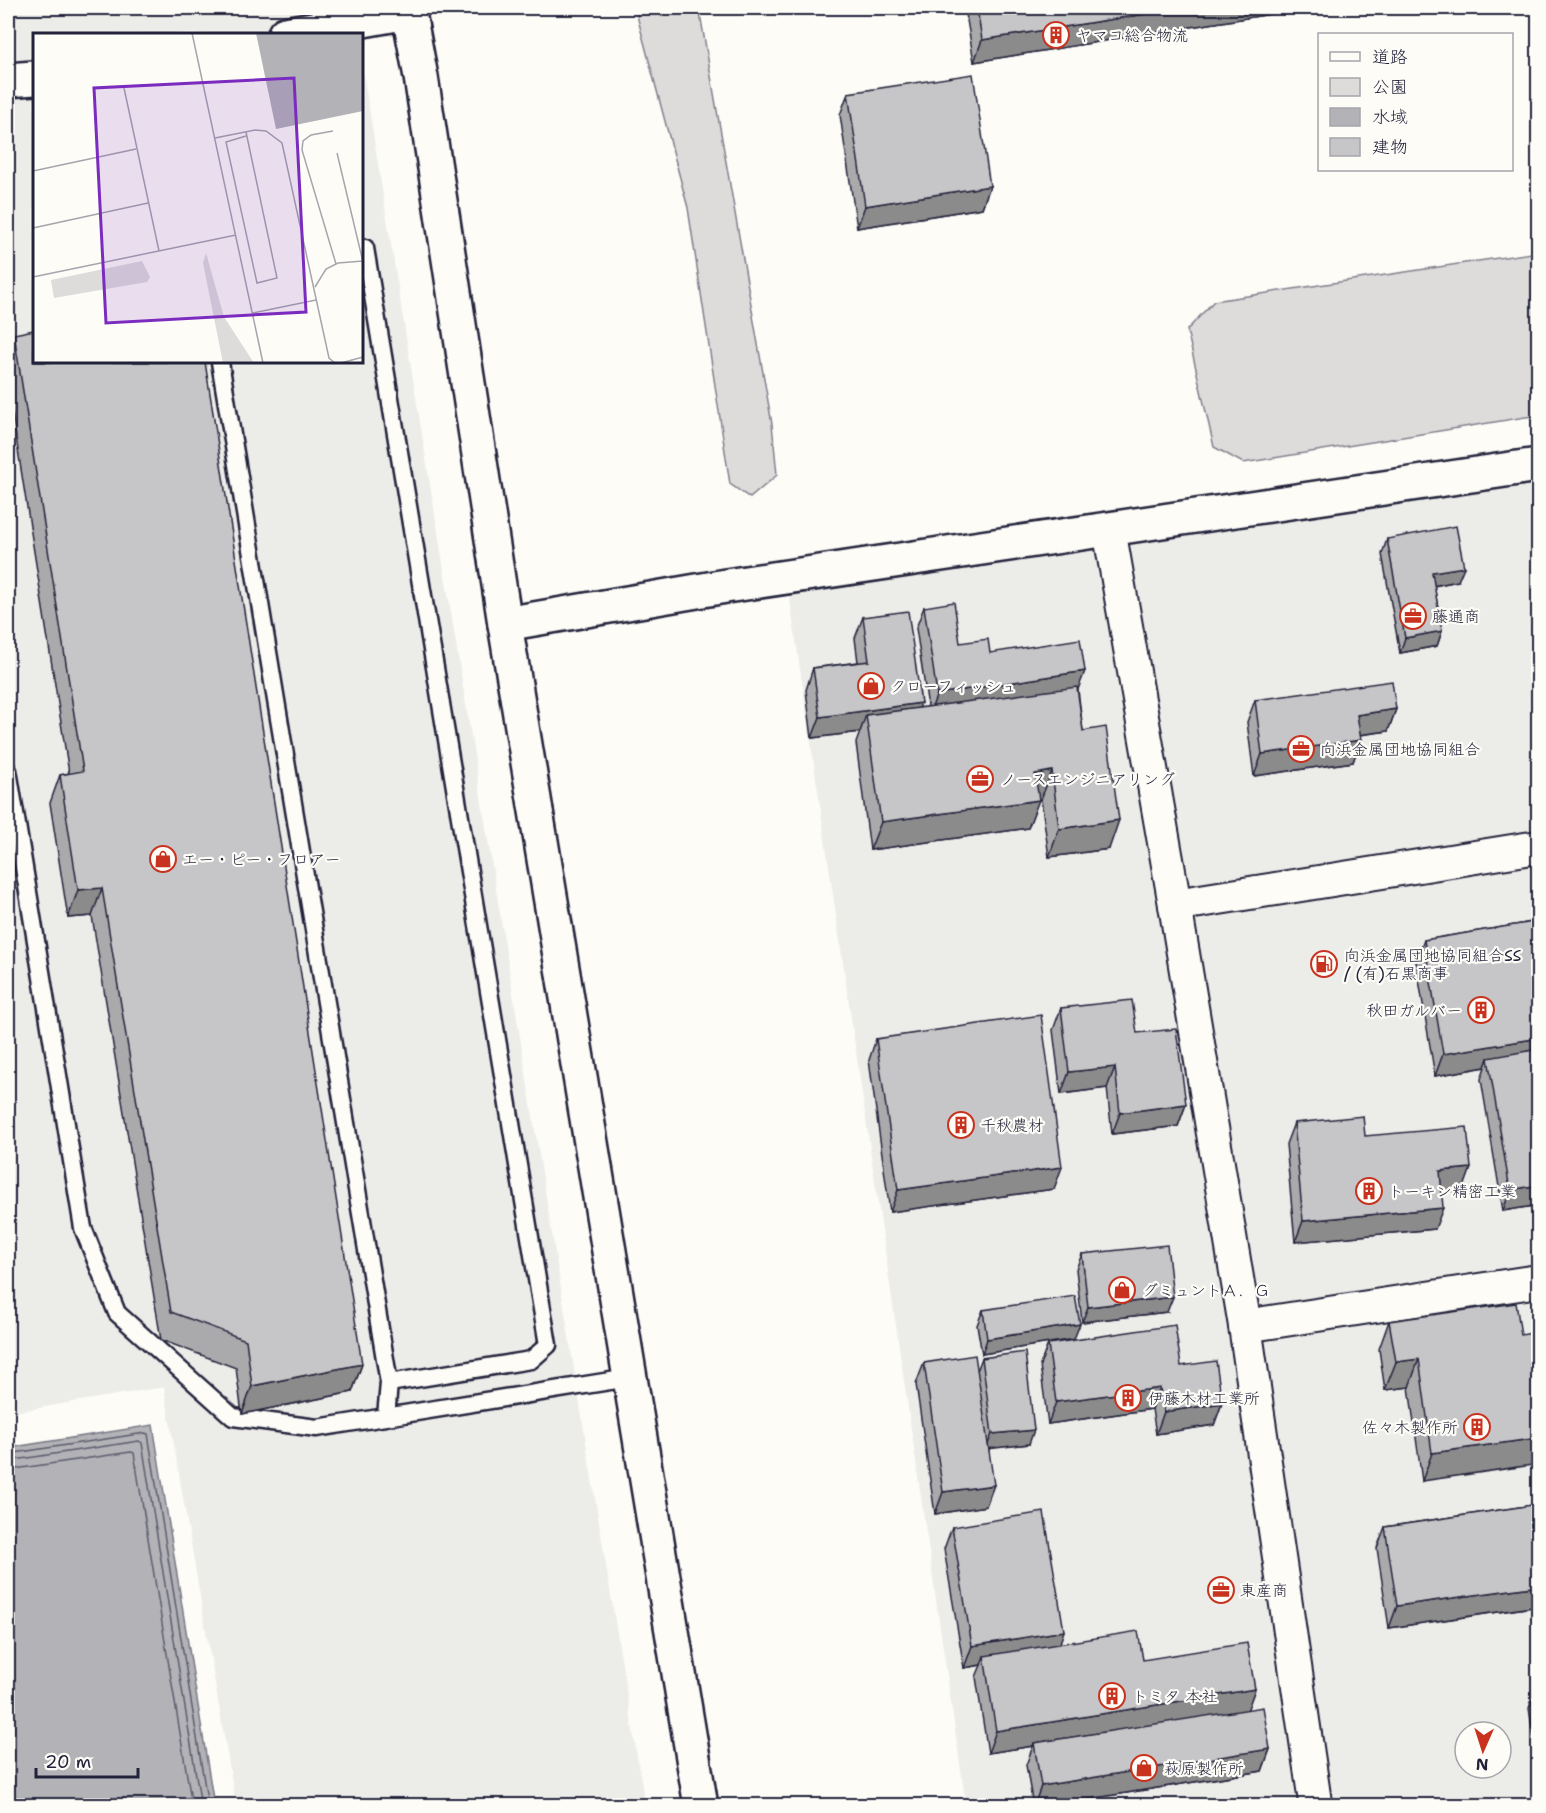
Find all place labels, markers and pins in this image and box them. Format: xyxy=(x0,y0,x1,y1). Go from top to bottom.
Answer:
building icon: ヤマコ総合物流 xyxy=(1041,20,1071,50)
place label: ヤマコ総合物流 xyxy=(1076,25,1188,46)
office icon: 藤通商 xyxy=(1398,601,1428,631)
place label: 藤通商 xyxy=(1432,606,1480,627)
shop icon: クローフィッシュ xyxy=(856,671,886,701)
place label: クローフィッシュ xyxy=(890,676,1016,697)
office icon: 向浜金属団地協同組合 xyxy=(1286,734,1316,764)
place label: 向浜金属団地協同組合 xyxy=(1320,739,1480,760)
office icon: ノースエンジニアリング xyxy=(965,764,995,794)
place label: ノースエンジニアリング xyxy=(1000,769,1175,790)
shop icon: エー・ピー・フロアー xyxy=(148,844,178,874)
place label: エー・ピー・フロアー xyxy=(182,849,341,870)
place label: 向浜金属団地協同組合SS / (有)石黒商事 xyxy=(1344,945,1522,984)
fuel station icon: 向浜金属団地協同組合SS / (有)石黒商事 xyxy=(1309,949,1339,979)
building icon: 秋田ガルバー xyxy=(1466,995,1496,1025)
place label: 秋田ガルバー xyxy=(1366,1000,1462,1021)
building icon: 千秋農材 xyxy=(946,1110,976,1140)
place label: 千秋農材 xyxy=(980,1115,1044,1136)
building icon: トーキン精密工業 xyxy=(1354,1176,1384,1206)
place label: トーキン精密工業 xyxy=(1388,1181,1516,1202)
shop icon: グミュントＡ．Ｇ xyxy=(1107,1275,1137,1305)
place label: グミュントＡ．Ｇ xyxy=(1142,1280,1270,1301)
building icon: 伊藤木材工業所 xyxy=(1113,1383,1143,1413)
place label: 伊藤木材工業所 xyxy=(1148,1388,1260,1409)
building icon: 佐々木製作所 xyxy=(1462,1412,1492,1442)
place label: 佐々木製作所 xyxy=(1362,1417,1458,1438)
office icon: 東産商 xyxy=(1206,1575,1236,1605)
place label: 東産商 xyxy=(1240,1580,1288,1601)
building icon: トミタ 本社 xyxy=(1097,1681,1127,1711)
place label: トミタ 本社 xyxy=(1132,1686,1217,1707)
shop icon: 萩原製作所 xyxy=(1129,1753,1159,1783)
place label: 萩原製作所 xyxy=(1164,1758,1244,1779)

